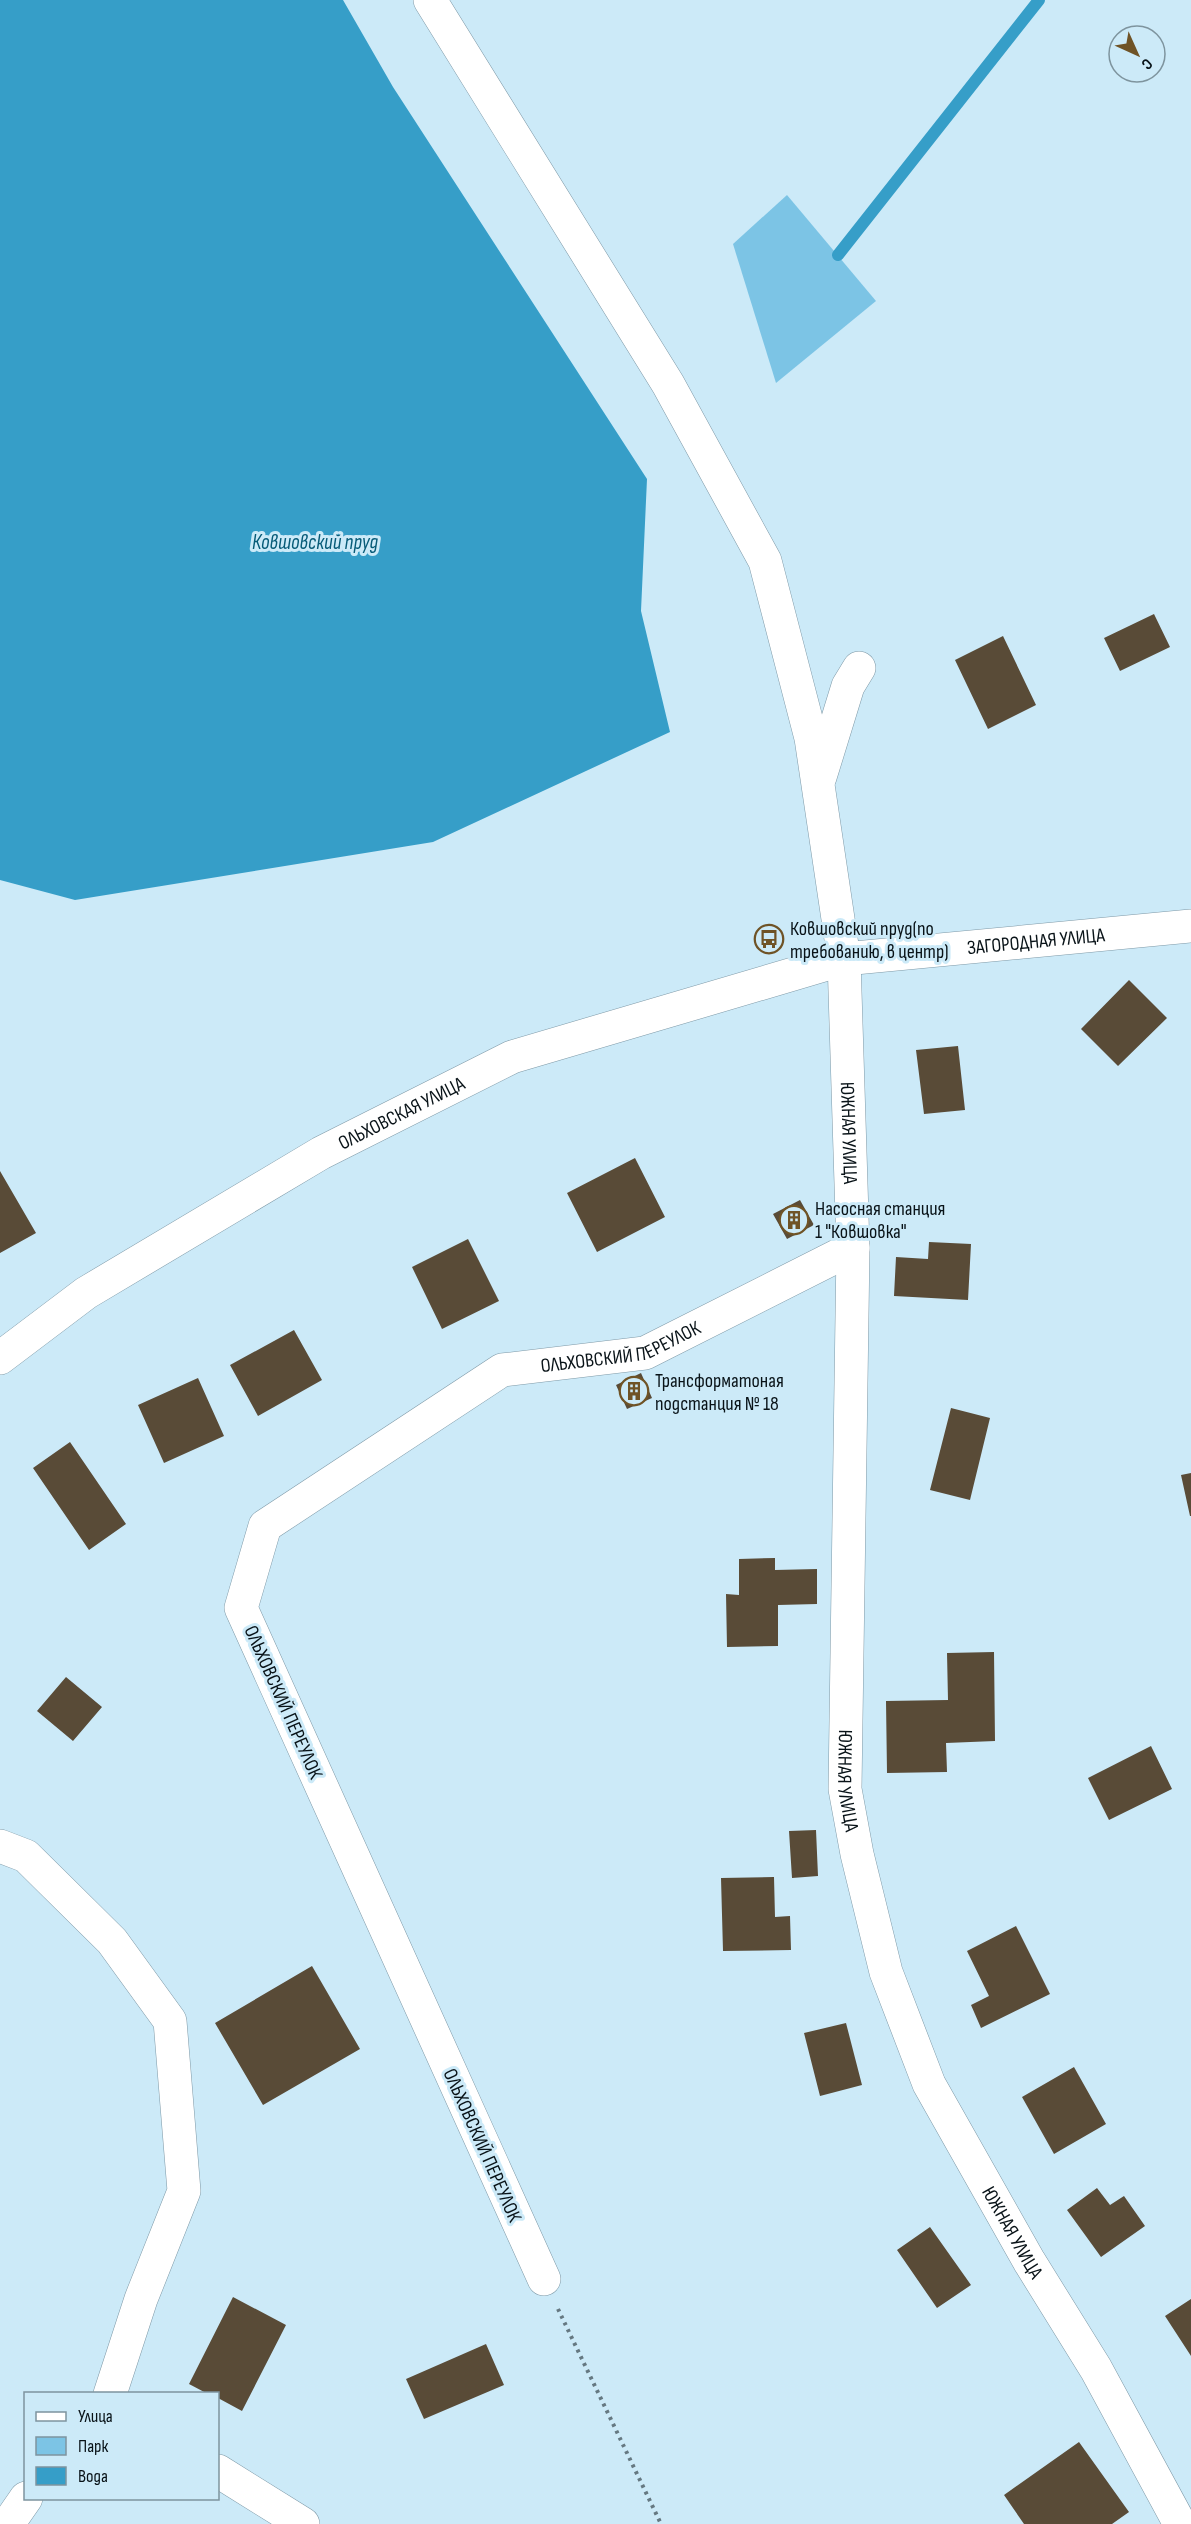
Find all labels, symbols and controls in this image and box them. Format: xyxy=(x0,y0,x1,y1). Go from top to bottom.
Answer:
north arrow xyxy=(1107,24,1167,84)
text: С xyxy=(1137,54,1156,73)
water label: Ковшовский пруд xyxy=(252,530,379,555)
place label: Ковшовский пруд(по требованию, в центр) xyxy=(790,917,949,964)
bus stop icon: Ковшовский пруд(по требованию, в центр) xyxy=(753,923,785,955)
street label: ЗАГОРОДНАЯ УЛИЦА xyxy=(966,923,1106,960)
street label: ОЛЬХОВСКАЯ УЛИЦА xyxy=(334,1072,469,1155)
street label: ЮЖНАЯ УЛИЦА xyxy=(835,1082,862,1185)
place label: Насосная станция 1 "Ковшовка" xyxy=(815,1197,945,1244)
building icon: Насосная станция 1 "Ковшовка" xyxy=(778,1204,810,1236)
street label: ОЛЬХОВСКИЙ ПЕРЕУЛОК xyxy=(539,1316,705,1378)
place label: Трансформатоная подстанция № 18 xyxy=(655,1369,784,1416)
building icon: Трансформатоная подстанция № 18 xyxy=(618,1375,650,1407)
street label: ОЛЬХОВСКИЙ ПЕРЕУЛОК xyxy=(239,1622,328,1783)
street label: ЮЖНАЯ УЛИЦА xyxy=(832,1730,864,1834)
street label: ОЛЬХОВСКИЙ ПЕРЕУЛОК xyxy=(438,2065,527,2226)
street label: ЮЖНАЯ УЛИЦА xyxy=(976,2182,1048,2284)
legend xyxy=(24,2392,219,2500)
text: Улица xyxy=(78,2406,113,2427)
text: Парк xyxy=(78,2436,109,2457)
text: Вода xyxy=(78,2466,108,2487)

